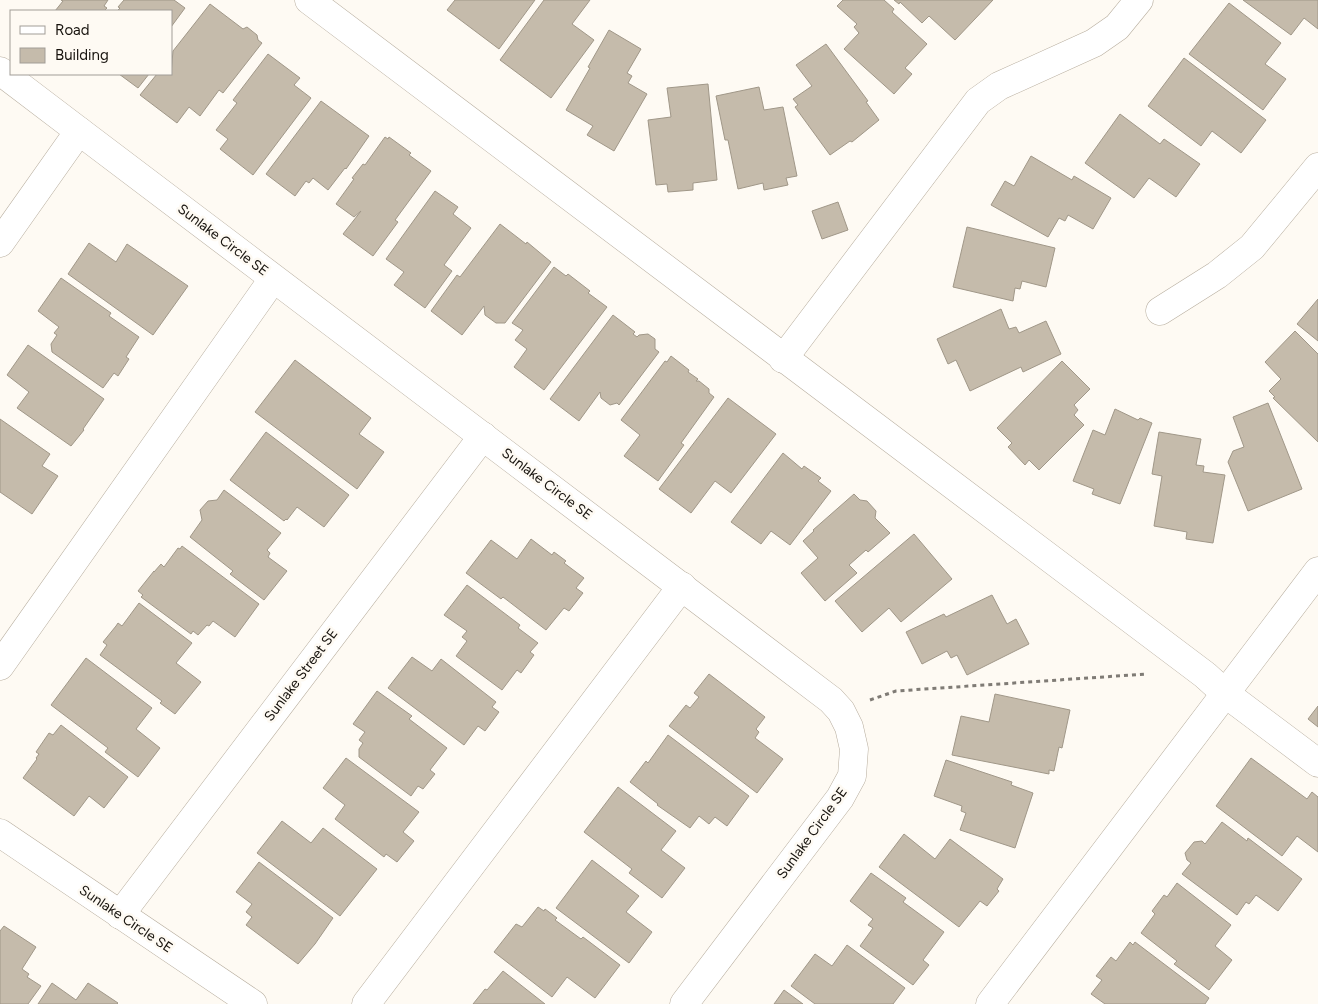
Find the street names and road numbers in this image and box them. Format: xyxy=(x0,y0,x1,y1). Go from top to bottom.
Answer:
street label: Sunlake Circle SE xyxy=(174,200,272,280)
street label: Sunlake Circle SE xyxy=(498,444,596,524)
street label: Sunlake Street SE xyxy=(261,625,341,725)
street label: Sunlake Circle SE xyxy=(773,784,851,882)
street label: Sunlake Circle SE xyxy=(76,882,176,956)

